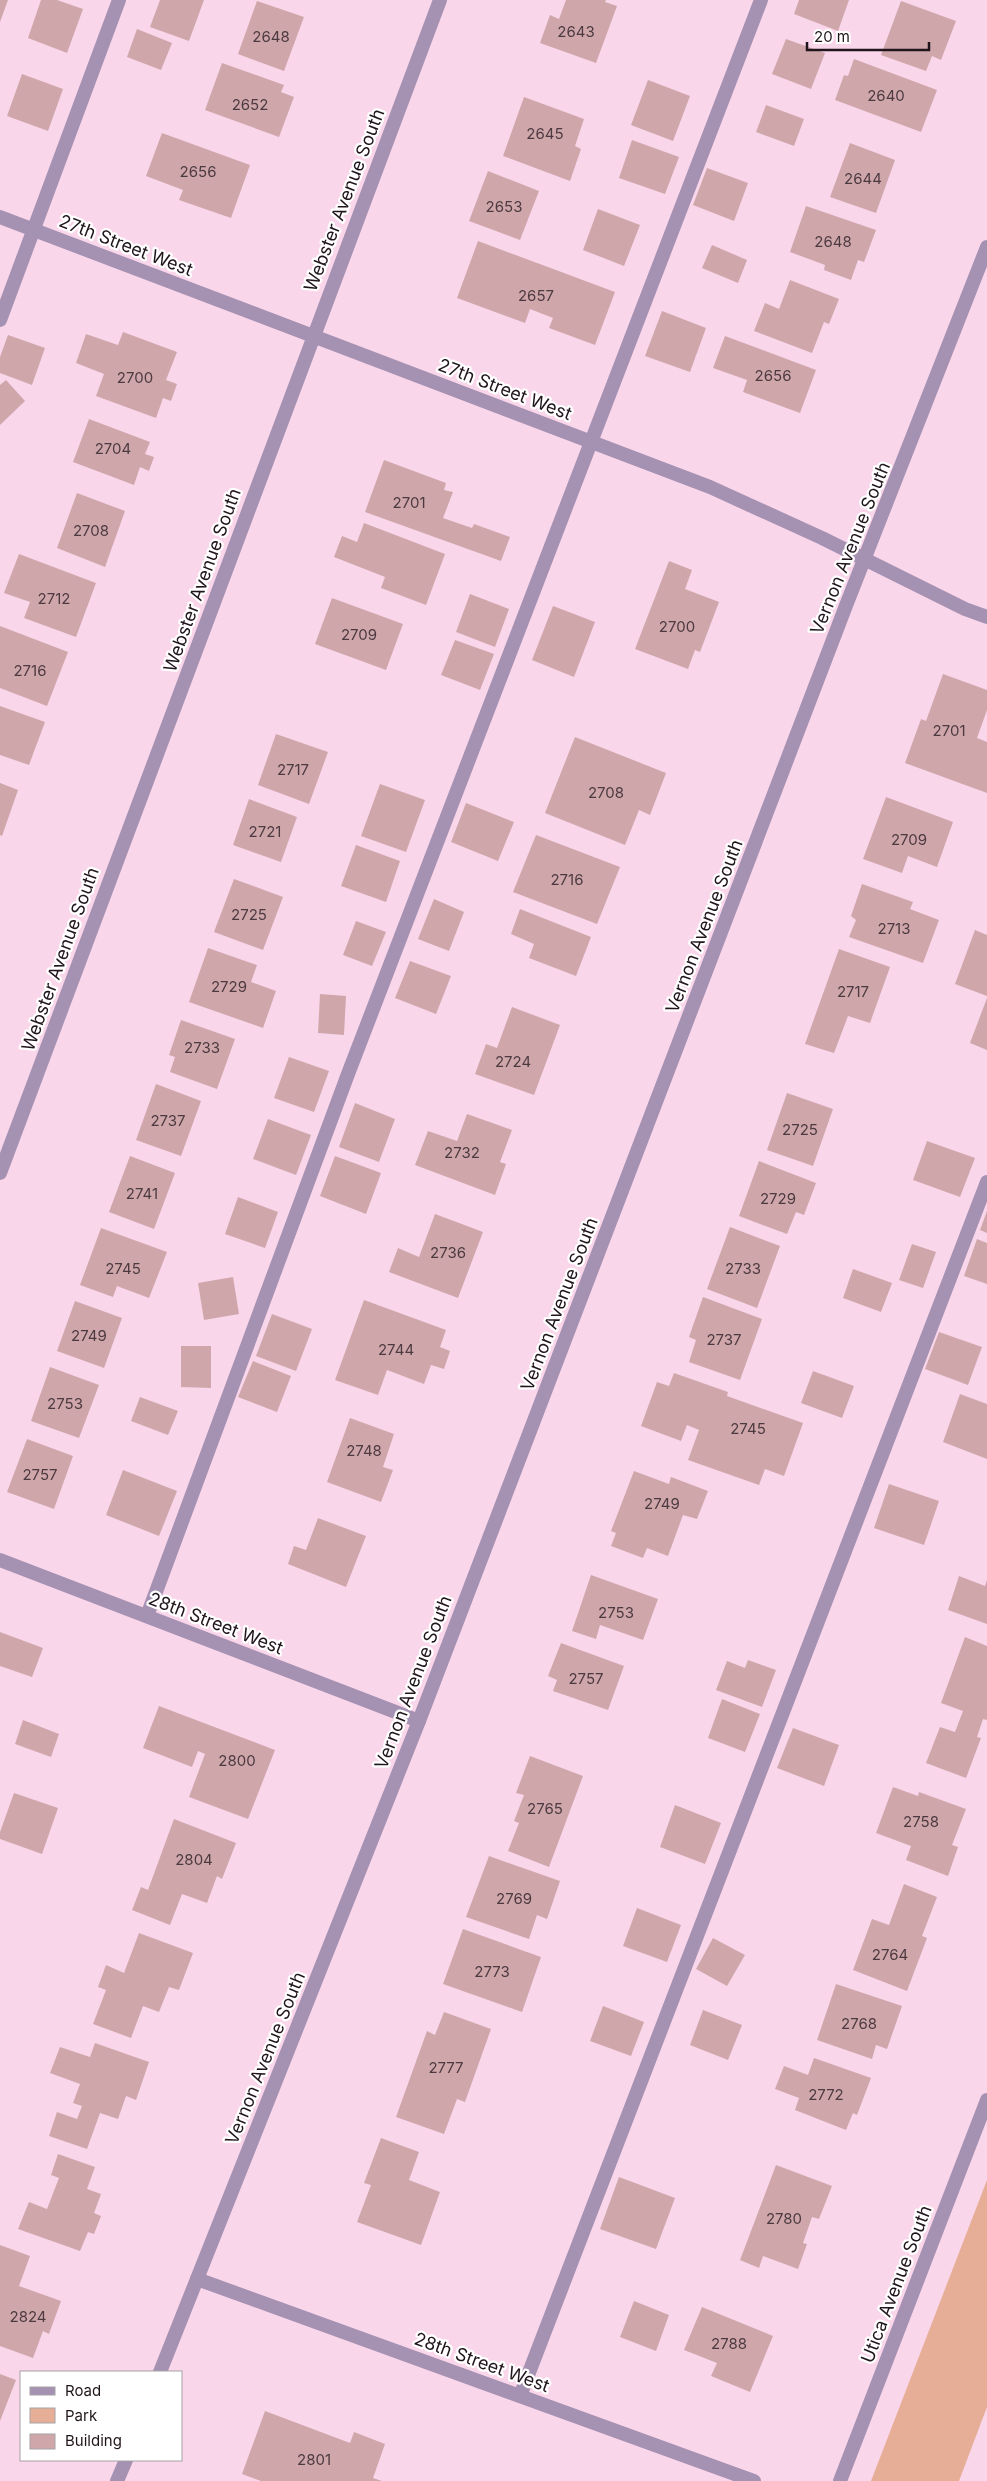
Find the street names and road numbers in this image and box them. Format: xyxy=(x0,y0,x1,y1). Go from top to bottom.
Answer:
street label: Webster Avenue South xyxy=(299,106,389,294)
street label: 27th Street West xyxy=(56,210,196,280)
street label: 27th Street West xyxy=(435,354,575,424)
street label: Vernon Avenue South xyxy=(806,459,894,637)
street label: Webster Avenue South xyxy=(159,485,245,675)
street label: Vernon Avenue South xyxy=(661,836,747,1016)
street label: Webster Avenue South xyxy=(17,864,103,1054)
street label: Vernon Avenue South xyxy=(516,1214,602,1394)
street label: 28th Street West xyxy=(146,1588,286,1658)
street label: Vernon Avenue South xyxy=(370,1592,456,1772)
street label: Vernon Avenue South xyxy=(221,1969,309,2147)
street label: Utica Avenue South xyxy=(856,2202,936,2366)
street label: 28th Street West xyxy=(412,2328,553,2396)

